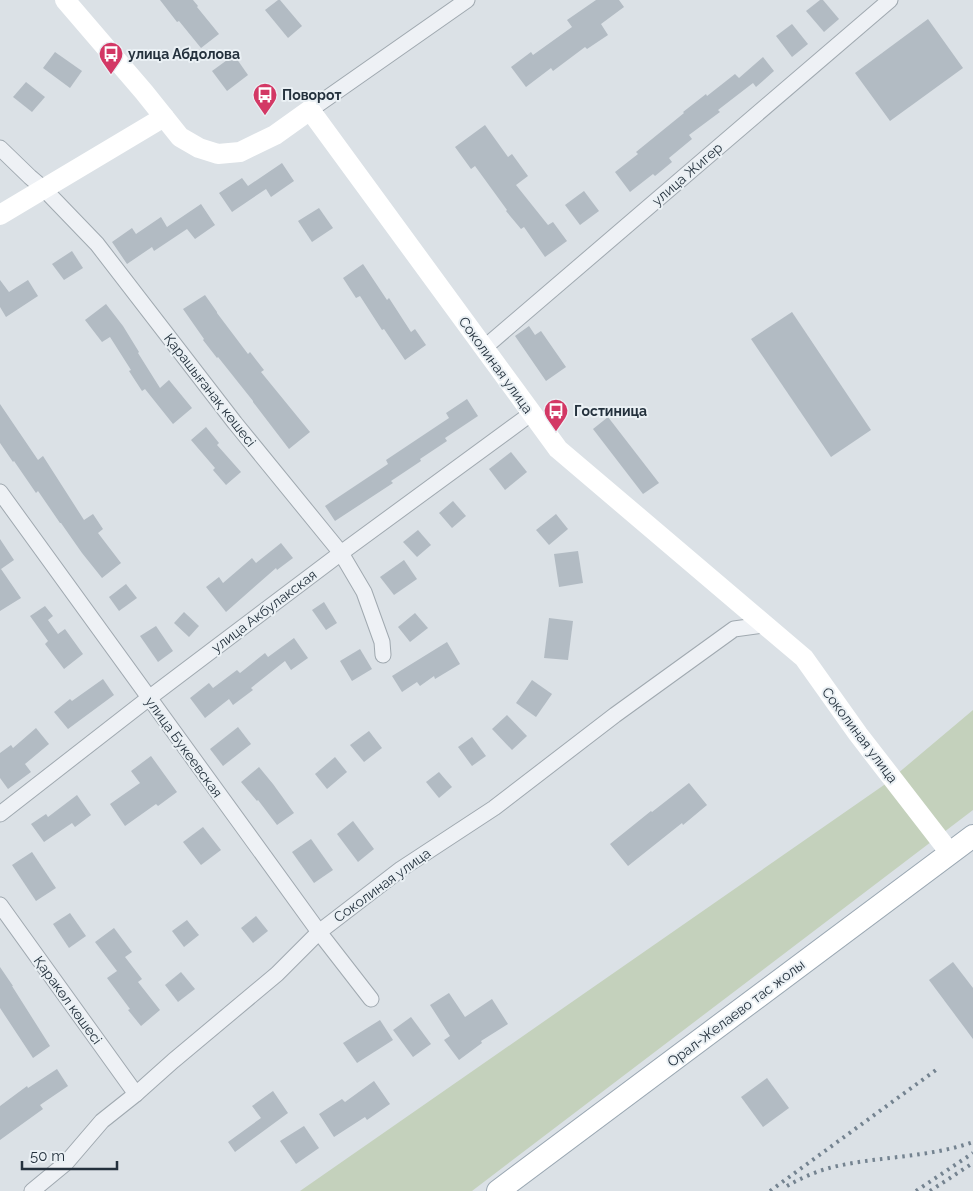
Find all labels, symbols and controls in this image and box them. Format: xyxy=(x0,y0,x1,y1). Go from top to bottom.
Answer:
bus stop icon: улица Абдолова xyxy=(98,41,124,75)
place label: улица Абдолова xyxy=(128,46,240,62)
bus stop icon: Поворот xyxy=(252,82,278,116)
place label: Поворот xyxy=(282,87,341,103)
street label: улица Жигер xyxy=(649,139,726,209)
street label: Соколиная улица xyxy=(456,314,536,416)
street label: Қарашығанақ көшесі xyxy=(161,330,259,450)
bus stop icon: Гостиница xyxy=(543,398,569,432)
place label: Гостиница xyxy=(574,403,647,419)
street label: улица Акбулакская xyxy=(208,566,320,656)
street label: Соколиная улица xyxy=(819,684,901,786)
street label: улица Букеевская xyxy=(142,694,226,800)
street label: Соколиная улица xyxy=(331,845,433,925)
street label: Қаракөл көшесі xyxy=(31,953,105,1047)
street label: Орал-Желаево тас жолы xyxy=(664,956,808,1070)
scale bar xyxy=(22,1138,118,1170)
text: 50 m xyxy=(30,1147,65,1165)

